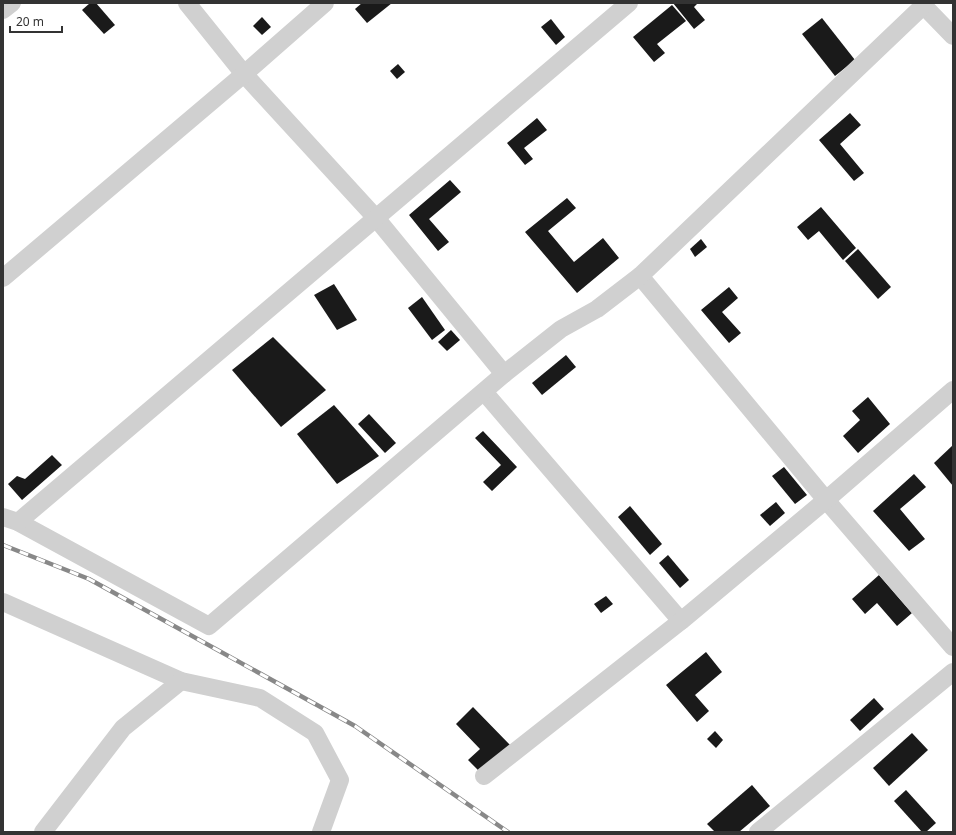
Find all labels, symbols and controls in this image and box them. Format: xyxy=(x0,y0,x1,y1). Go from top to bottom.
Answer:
scale bar xyxy=(10,8,62,34)
text: 20 m xyxy=(16,13,44,30)

